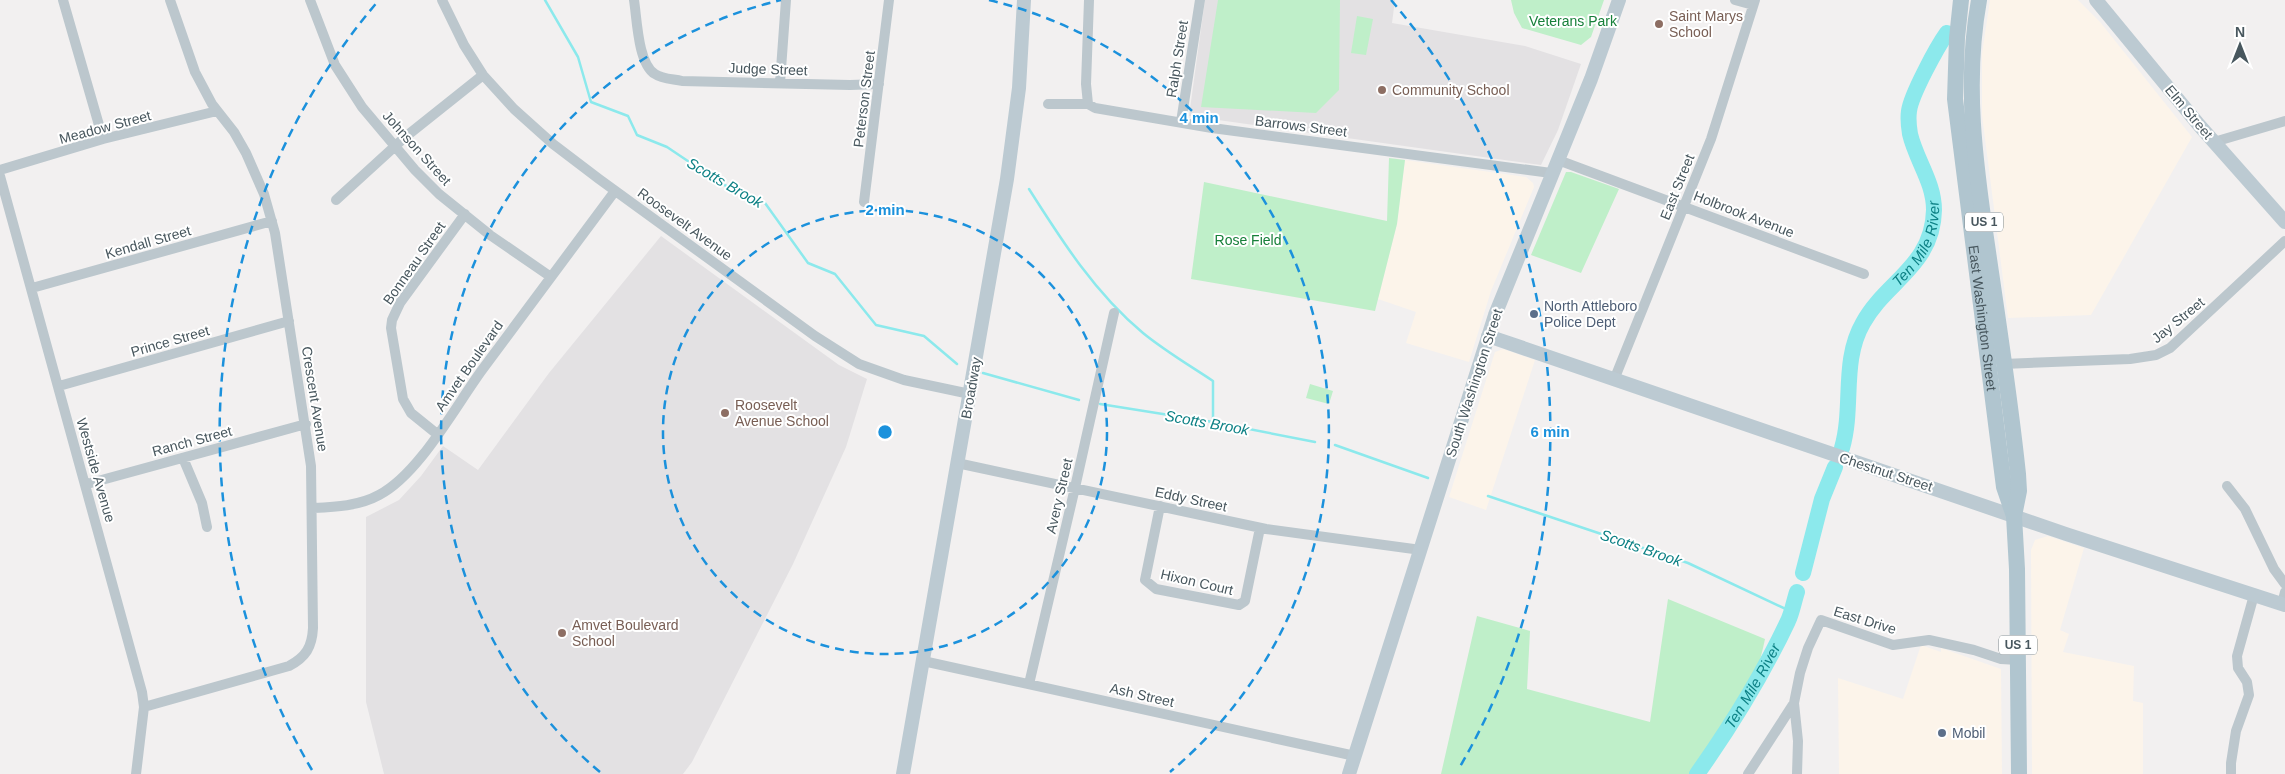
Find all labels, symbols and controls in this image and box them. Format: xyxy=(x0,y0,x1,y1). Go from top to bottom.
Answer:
place label: Saint Marys School xyxy=(1669,8,1743,40)
park label: Veterans Park xyxy=(1529,13,1618,29)
marker: Saint Marys School xyxy=(1653,18,1665,30)
street label: Ralph Street xyxy=(1163,19,1191,99)
north arrow xyxy=(2215,20,2265,70)
text: N xyxy=(2235,24,2245,40)
street label: Peterson Street xyxy=(850,50,878,148)
street label: Judge Street xyxy=(728,60,808,78)
place label: Community School xyxy=(1392,82,1510,98)
street label: Elm Street xyxy=(2162,82,2216,142)
marker: Community School xyxy=(1376,84,1388,96)
street label: Meadow Street xyxy=(57,107,153,147)
street label: Johnson Street xyxy=(380,108,455,188)
text: 4 min xyxy=(1179,109,1219,126)
street label: Barrows Street xyxy=(1254,112,1348,140)
street label: East Street xyxy=(1657,152,1697,222)
water label: Scotts Brook xyxy=(684,154,768,212)
street label: Roosevelt Avenue xyxy=(635,184,735,264)
street label: Holbrook Avenue xyxy=(1691,187,1797,241)
water label: Ten Mile River xyxy=(1889,199,1942,290)
text: 2 min xyxy=(865,201,905,218)
road number: US 1 xyxy=(1965,212,2003,232)
street label: Bonneau Street xyxy=(380,218,449,307)
street label: Kendall Street xyxy=(104,222,193,262)
park label: Rose Field xyxy=(1215,232,1281,248)
street label: East Washington Street xyxy=(1966,244,2000,392)
street label: Jay Street xyxy=(2148,294,2208,346)
place label: North Attleboro Police Dept xyxy=(1544,298,1638,330)
street label: South Washington Street xyxy=(1442,307,1506,459)
marker: North Attleboro Police Dept xyxy=(1528,308,1540,320)
street label: Amvet Boulevard xyxy=(432,318,506,414)
street label: Prince Street xyxy=(129,322,211,360)
street label: Crescent Avenue xyxy=(299,345,331,453)
street label: Broadway xyxy=(958,356,984,420)
place label: Roosevelt Avenue School xyxy=(735,397,829,429)
marker: Roosevelt Avenue School xyxy=(719,407,731,419)
water label: Scotts Brook xyxy=(1164,407,1252,439)
street label: Westside Avenue xyxy=(73,416,119,524)
street label: Ranch Street xyxy=(150,423,234,459)
centre of rings xyxy=(876,423,894,441)
text: 6 min xyxy=(1530,423,1570,440)
street label: Chestnut Street xyxy=(1837,449,1935,495)
street label: Avery Street xyxy=(1043,457,1075,535)
street label: Eddy Street xyxy=(1154,484,1229,514)
water label: Scotts Brook xyxy=(1598,526,1686,570)
street label: Hixon Court xyxy=(1159,566,1235,598)
street label: East Drive xyxy=(1832,603,1898,637)
place label: Amvet Boulevard School xyxy=(572,617,679,649)
marker: Amvet Boulevard School xyxy=(556,627,568,639)
road number: US 1 xyxy=(1999,636,2037,654)
water label: Ten Mile River xyxy=(1721,640,1784,732)
street label: Ash Street xyxy=(1108,680,1176,710)
place label: Mobil xyxy=(1952,725,1985,741)
marker: Mobil xyxy=(1936,727,1948,739)

